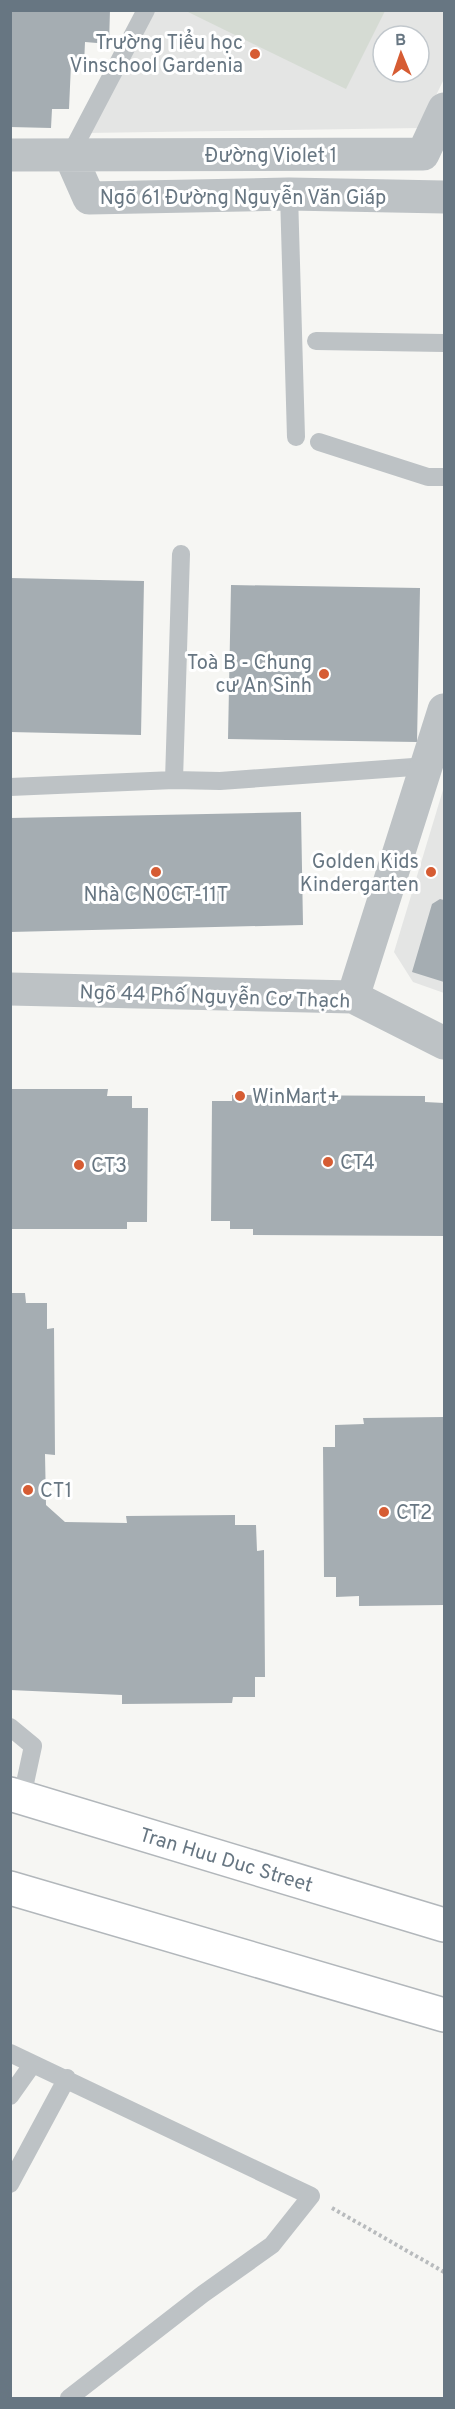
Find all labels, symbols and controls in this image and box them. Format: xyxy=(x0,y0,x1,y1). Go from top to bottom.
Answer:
north arrow xyxy=(371,24,431,84)
place label: Trường Tiểu học Vinschool Gardenia xyxy=(69,28,243,80)
text: B xyxy=(395,31,406,51)
marker: Trường Tiểu học Vinschool Gardenia xyxy=(248,47,262,61)
street label: Đường Violet 1 xyxy=(205,144,337,170)
street label: Ngõ 61 Đường Nguyễn Văn Giáp xyxy=(100,184,386,212)
place label: Toà B - Chung cư An Sinh xyxy=(187,651,312,700)
marker: Toà B - Chung cư An Sinh xyxy=(317,667,331,681)
place label: Golden Kids Kindergarten xyxy=(300,850,419,899)
marker: Nhà C NOCT-11T xyxy=(149,865,163,879)
marker: Golden Kids Kindergarten xyxy=(424,865,438,879)
place label: Nhà C NOCT-11T xyxy=(84,883,228,909)
street label: Ngõ 44 Phố Nguyễn Cơ Thạch xyxy=(79,978,351,1016)
place label: WinMart+ xyxy=(252,1085,340,1111)
marker: WinMart+ xyxy=(233,1089,247,1103)
place label: CT4 xyxy=(340,1151,375,1177)
place label: CT3 xyxy=(91,1154,127,1180)
marker: CT4 xyxy=(321,1155,335,1169)
marker: CT3 xyxy=(72,1158,86,1172)
place label: CT1 xyxy=(40,1479,72,1505)
marker: CT1 xyxy=(21,1483,35,1497)
place label: CT2 xyxy=(396,1501,432,1527)
marker: CT2 xyxy=(377,1505,391,1519)
street label: Tran Huu Duc Street xyxy=(136,1823,316,1900)

